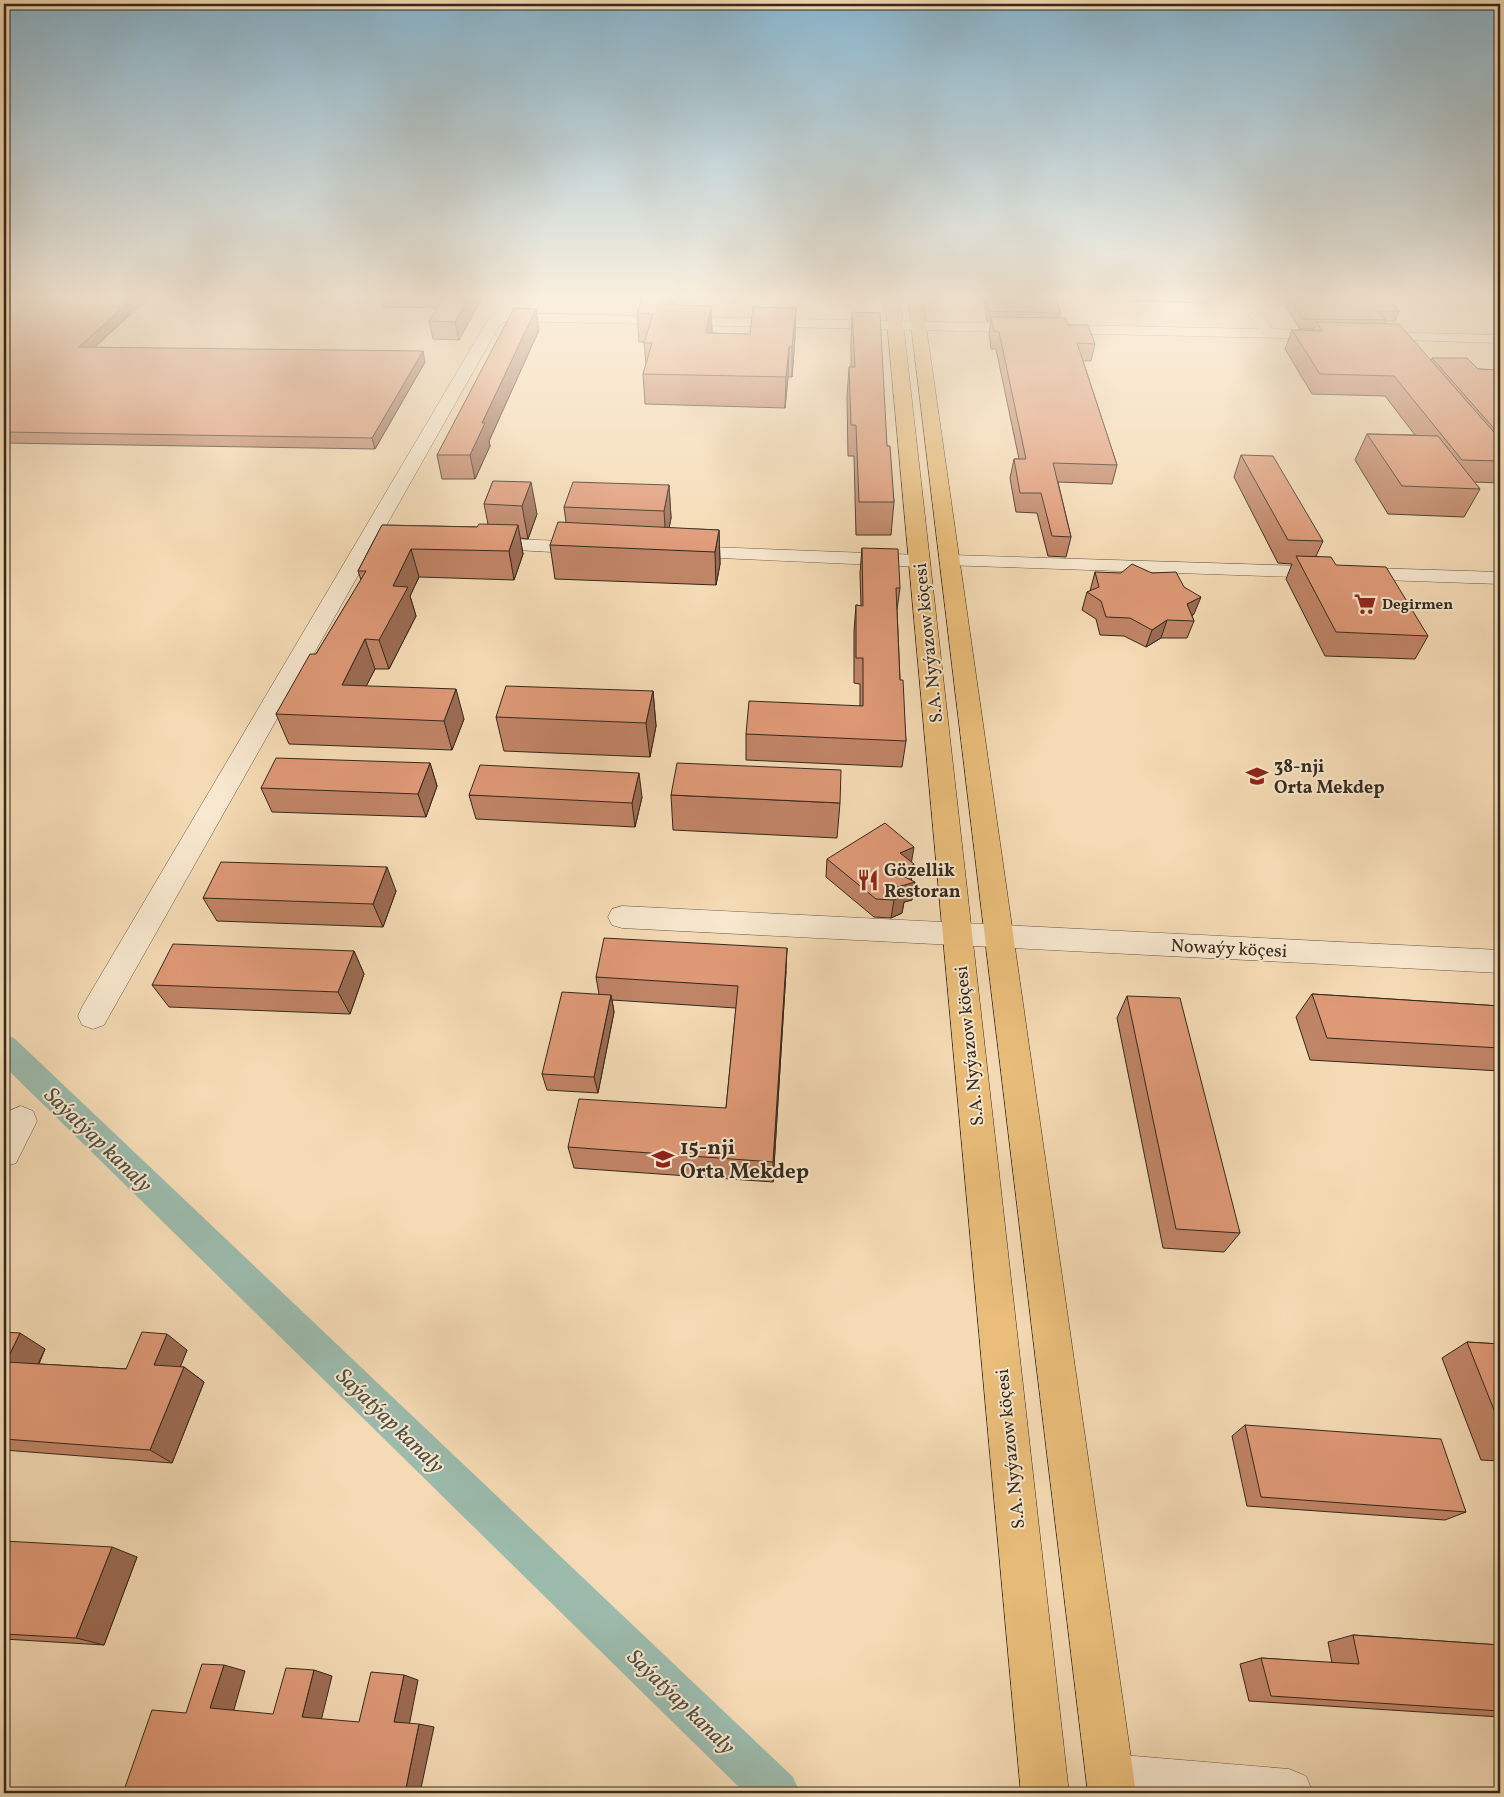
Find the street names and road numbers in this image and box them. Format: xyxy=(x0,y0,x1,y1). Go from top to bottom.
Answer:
street label: S.A. Nyýazow köçesi xyxy=(909,562,950,724)
street label: Nowaýy köçesi xyxy=(1170,934,1288,965)
street label: S.A. Nyýazow köçesi xyxy=(950,965,991,1127)
street label: S.A. Nyýazow köçesi xyxy=(991,1368,1032,1530)

